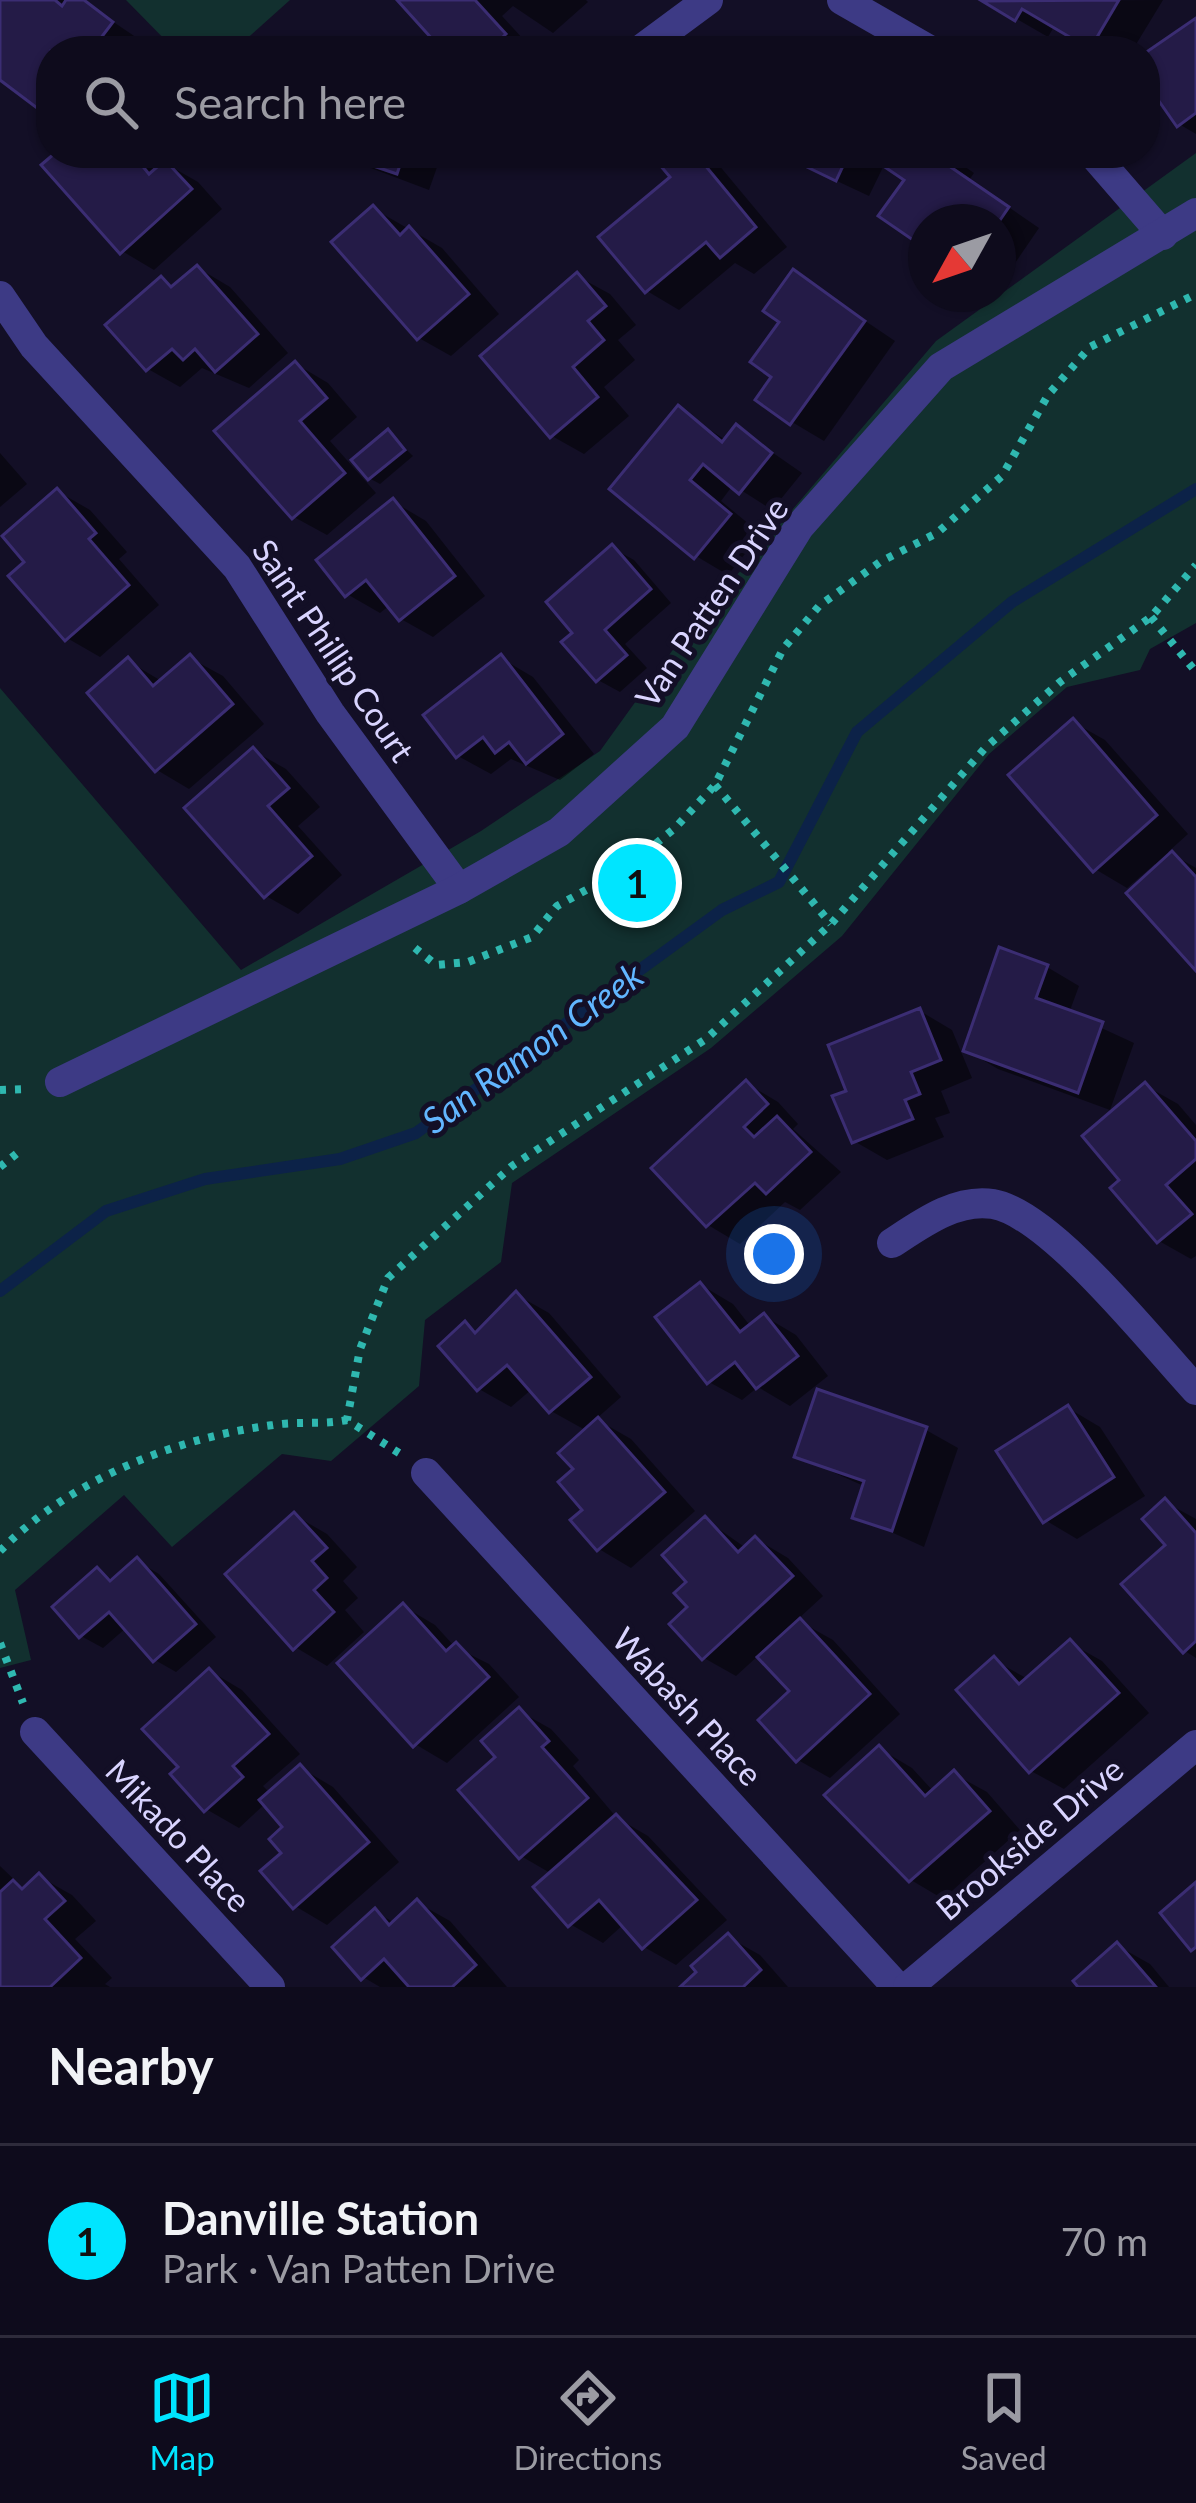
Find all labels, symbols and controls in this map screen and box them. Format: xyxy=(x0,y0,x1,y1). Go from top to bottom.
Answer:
search box xyxy=(36,36,1160,168)
icon: search xyxy=(78,69,144,135)
text: Search here xyxy=(174,75,406,129)
north arrow xyxy=(908,204,1016,312)
street label: Van Patten Drive xyxy=(626,490,796,714)
street label: Saint Phillip Court xyxy=(245,531,423,769)
pin: 1 xyxy=(598,838,676,928)
water label: San Ramon Creek xyxy=(413,951,652,1142)
your location xyxy=(744,1224,804,1284)
street label: Wabash Place xyxy=(605,1619,771,1793)
street label: Brookside Drive xyxy=(927,1748,1131,1928)
street label: Mikado Place xyxy=(98,1750,260,1920)
text: Nearby xyxy=(48,2035,214,2096)
text: Danville Station xyxy=(162,2191,479,2245)
text: 1 xyxy=(76,2218,98,2264)
text: 70 m xyxy=(1061,2218,1148,2264)
text: Park · Van Patten Drive xyxy=(162,2245,555,2291)
tab: Map xyxy=(149,2365,215,2477)
tab: Directions xyxy=(513,2365,662,2477)
tab: Saved xyxy=(961,2365,1047,2477)

